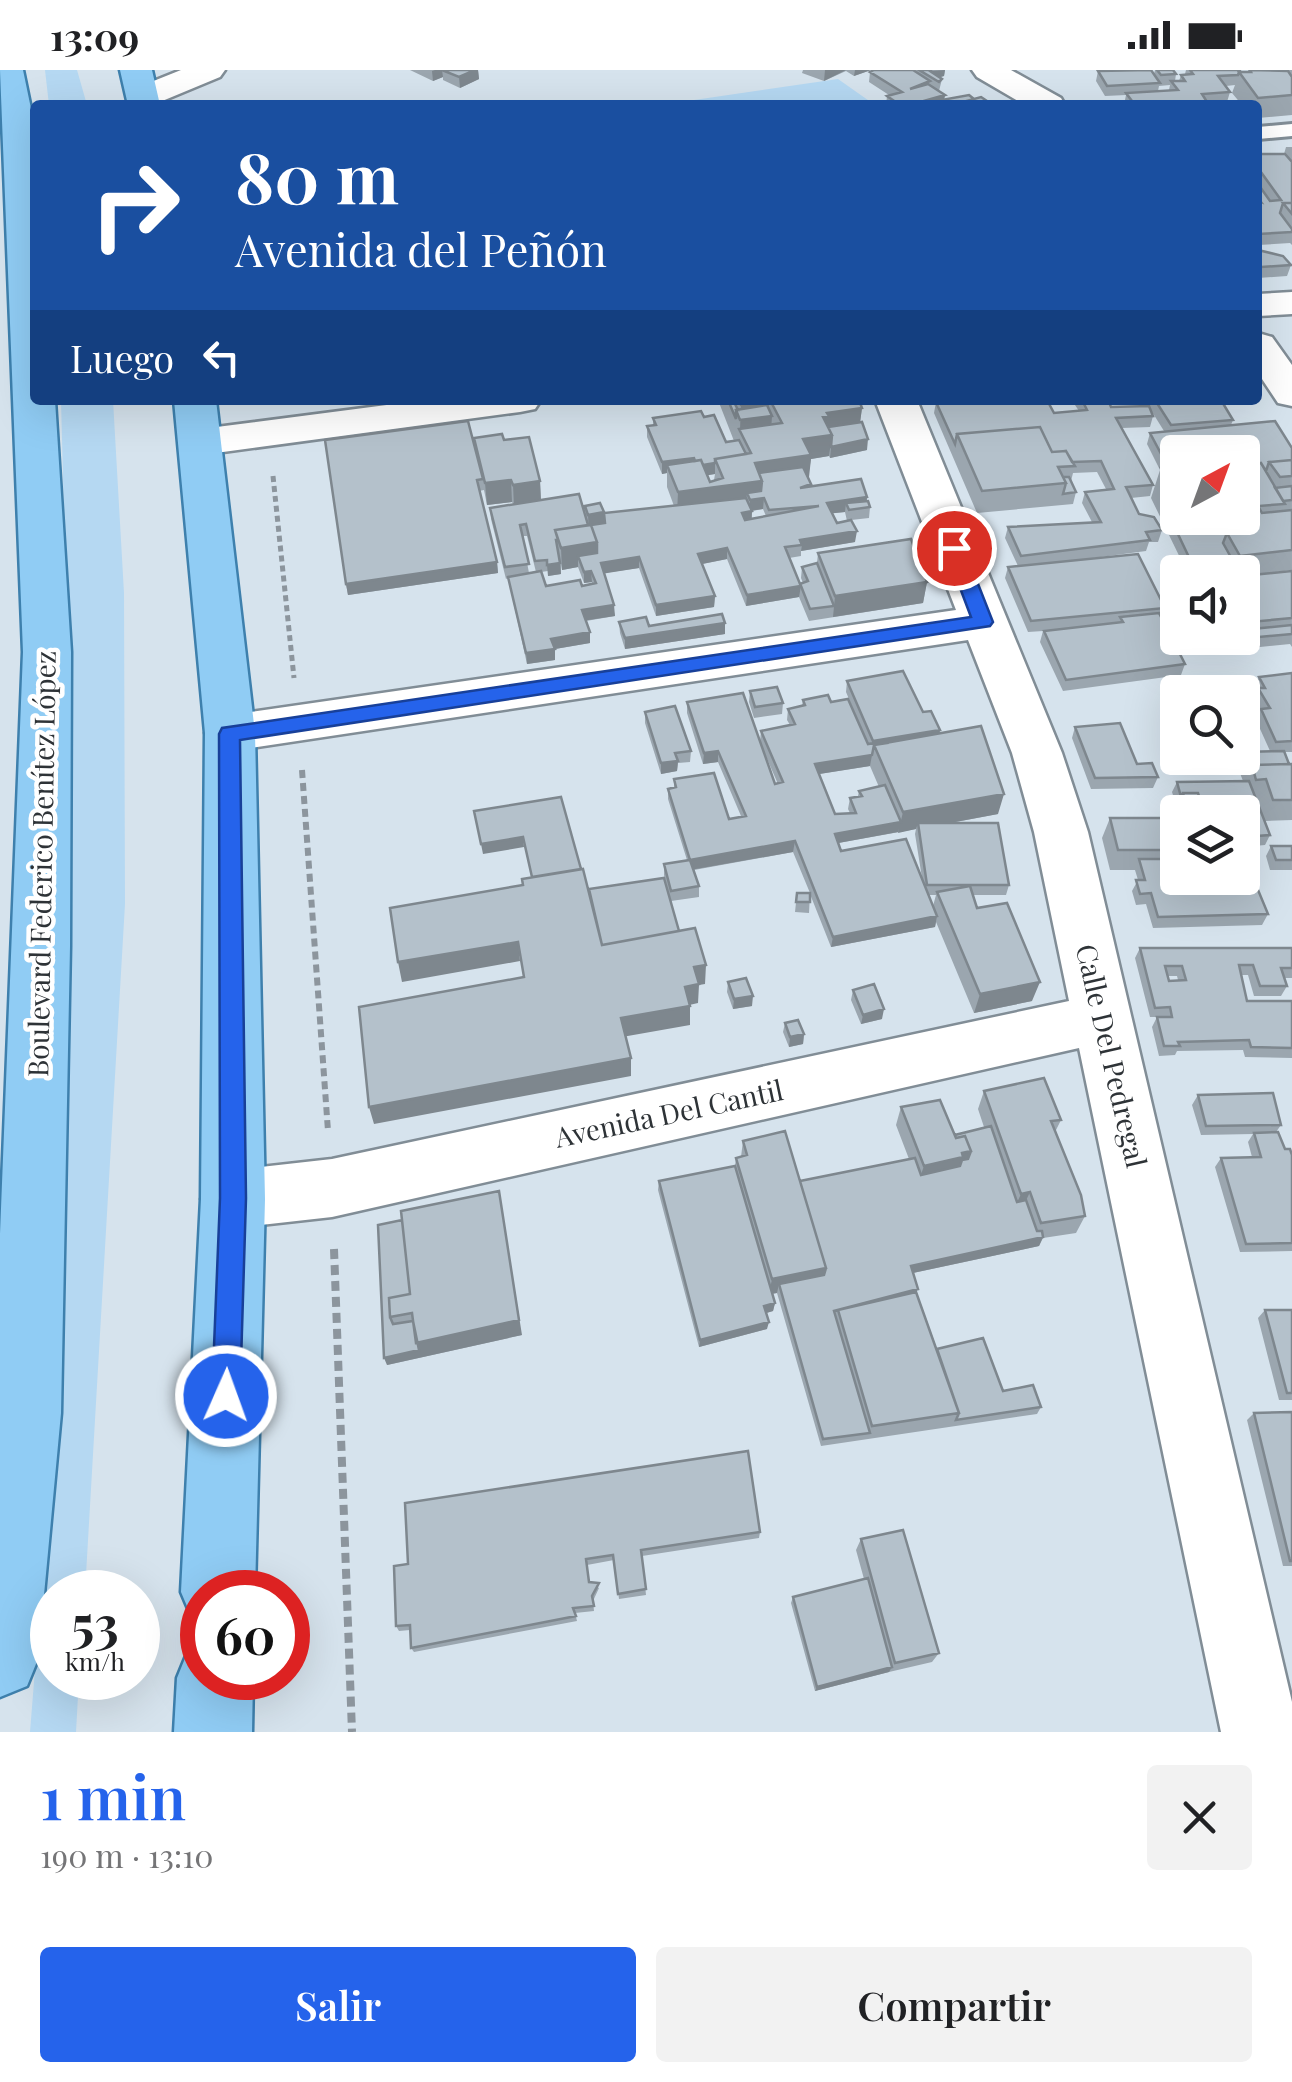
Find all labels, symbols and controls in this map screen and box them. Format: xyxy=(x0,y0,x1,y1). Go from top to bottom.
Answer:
text: 13:09 xyxy=(50,10,139,61)
text: 80 m xyxy=(235,128,399,222)
icon: right xyxy=(70,140,200,270)
text: Avenida del Peñón xyxy=(235,218,607,278)
icon: left xyxy=(194,330,249,385)
text: Luego xyxy=(70,332,174,383)
north arrow xyxy=(1160,435,1260,535)
map controls xyxy=(1160,435,1260,895)
pin xyxy=(912,506,997,591)
icon: arrive xyxy=(927,521,982,576)
button: sound xyxy=(1160,555,1260,655)
street label: Boulevard Federico Benítez López xyxy=(18,650,63,1077)
button: search xyxy=(1160,675,1260,775)
button: layers xyxy=(1160,795,1260,895)
street label: Calle Del Pedregal xyxy=(1069,940,1156,1171)
street label: Avenida Del Cantil xyxy=(550,1070,786,1155)
position arrow xyxy=(174,1344,278,1448)
speed limit sign: 60 xyxy=(180,1570,310,1700)
text: 53 xyxy=(71,1589,119,1656)
text: km/h xyxy=(65,1644,125,1677)
text: 1 min xyxy=(40,1755,186,1835)
button: close xyxy=(1147,1765,1252,1870)
text: 190 m · 13:10 xyxy=(40,1833,213,1876)
button: Salir xyxy=(40,1947,636,2062)
button: Compartir xyxy=(656,1947,1252,2062)

